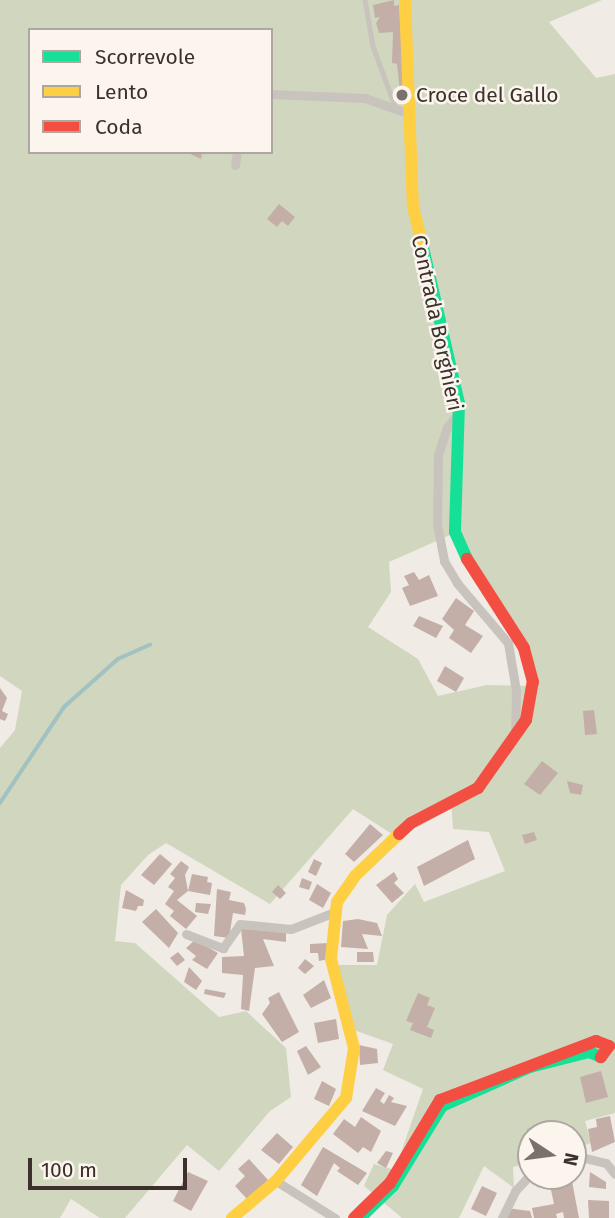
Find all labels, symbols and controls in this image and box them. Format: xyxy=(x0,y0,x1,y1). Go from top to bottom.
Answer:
legend xyxy=(28,28,273,154)
text: Scorrevole xyxy=(95,44,195,70)
text: Lento xyxy=(95,79,148,105)
place label: Croce del Gallo xyxy=(416,82,558,108)
marker: Croce del Gallo xyxy=(394,87,410,103)
text: Coda xyxy=(95,114,143,140)
street label: Contrada Borghieri xyxy=(406,233,468,413)
north arrow xyxy=(517,1120,587,1190)
scale bar xyxy=(32,1144,191,1188)
text: N xyxy=(558,1151,584,1168)
text: 100 m xyxy=(41,1157,97,1183)

